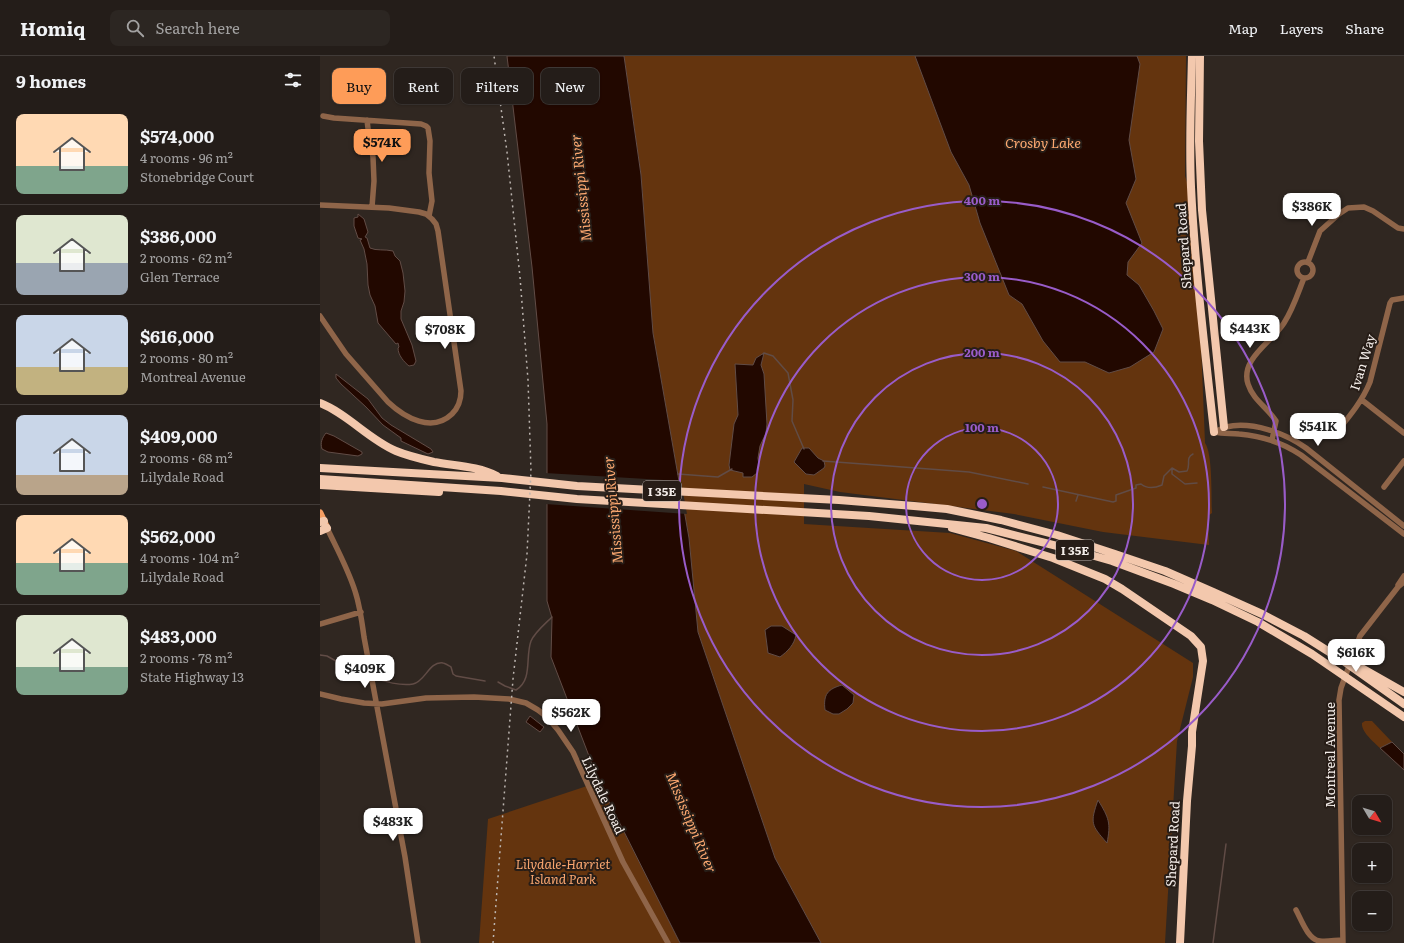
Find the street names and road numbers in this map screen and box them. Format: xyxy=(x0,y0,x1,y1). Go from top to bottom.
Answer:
street label: Shepard Road xyxy=(1171,202,1195,290)
street label: Ivan Way xyxy=(1344,331,1380,393)
road number: I 35E xyxy=(643,481,681,501)
road number: I 35E xyxy=(1056,540,1094,560)
street label: Montreal Avenue xyxy=(1320,702,1339,808)
street label: Lilydale Road xyxy=(578,753,630,837)
street label: Shepard Road xyxy=(1160,801,1184,887)

